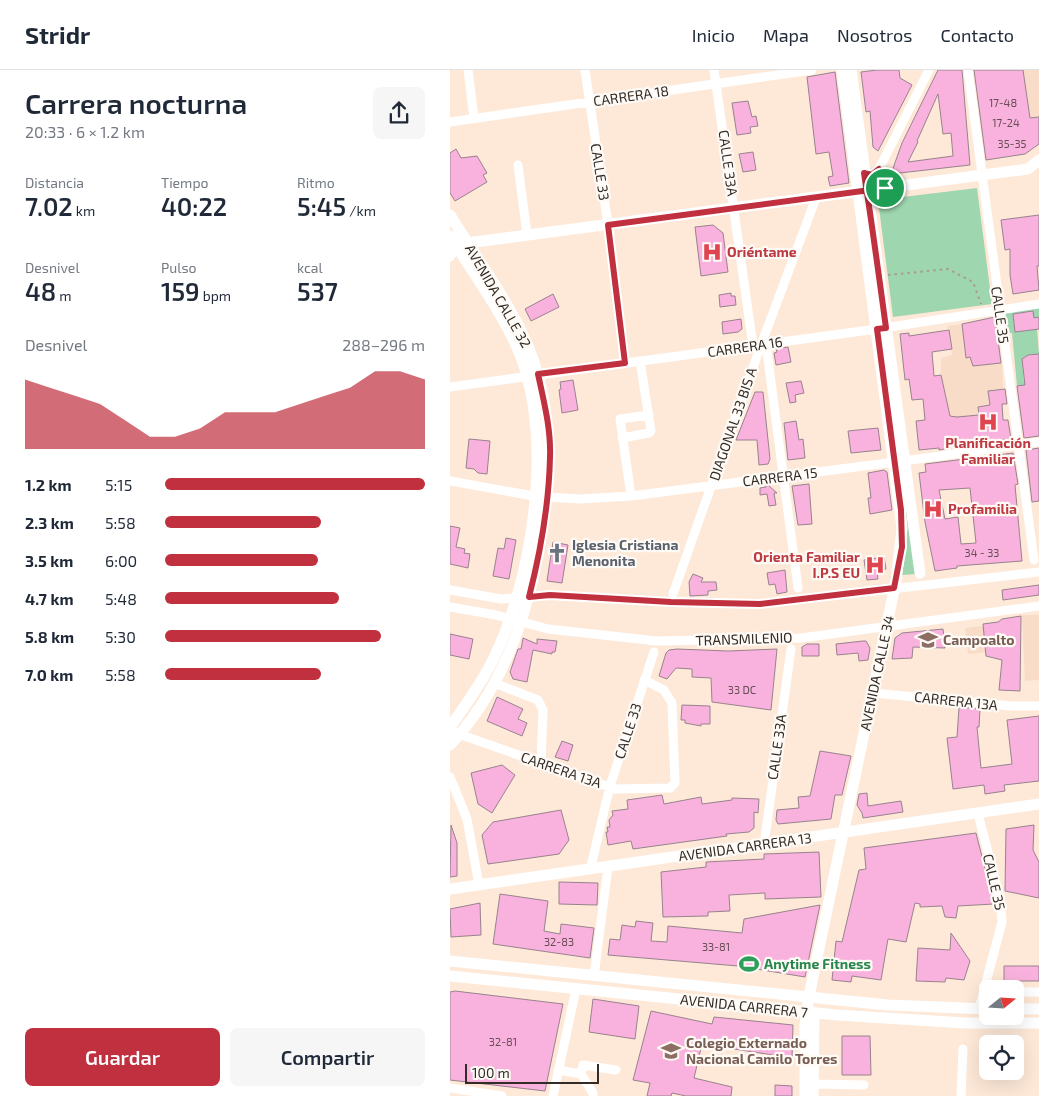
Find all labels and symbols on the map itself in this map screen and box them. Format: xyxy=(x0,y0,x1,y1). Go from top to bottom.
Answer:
street label: CARRERA 18 xyxy=(592,82,670,109)
house number: 17-48 xyxy=(989,96,1017,109)
house number: 17-24 xyxy=(992,116,1020,129)
street label: CALLE 33A xyxy=(715,129,742,197)
house number: 35-35 xyxy=(998,137,1027,150)
street label: CALLE 33 xyxy=(588,142,613,202)
pin xyxy=(864,167,906,209)
street label: AVENIDA CALLE 32 xyxy=(462,241,535,351)
hospital icon: Oriéntame xyxy=(701,241,723,263)
place label: Oriéntame xyxy=(727,243,797,260)
street label: CALLE 35 xyxy=(988,285,1013,345)
street label: CARRERA 16 xyxy=(706,333,784,360)
street label: DIAGONAL 33 BIS A xyxy=(705,365,760,483)
hospital icon: Planificación Familiar xyxy=(977,411,999,433)
place label: Planificación Familiar xyxy=(945,434,1031,467)
street label: CARRERA 15 xyxy=(742,463,818,490)
hospital icon: Profamilia xyxy=(922,498,944,520)
place label: Profamilia xyxy=(948,500,1017,517)
place label: Iglesia Cristiana Menonita xyxy=(572,536,679,569)
church icon: Iglesia Cristiana Menonita xyxy=(546,542,568,564)
house number: 34 - 33 xyxy=(965,546,999,559)
place label: Orienta Familiar I.P.S EU xyxy=(753,548,860,581)
hospital icon: Orienta Familiar I.P.S EU xyxy=(864,554,886,576)
street label: AVENIDA CALLE 34 xyxy=(856,614,897,732)
street label: TRANSMILENIO xyxy=(695,628,793,649)
school or university icon: Campoalto xyxy=(917,629,939,651)
place label: Campoalto xyxy=(943,631,1015,648)
house number: 33 DC xyxy=(728,683,756,696)
street label: CARRERA 13A xyxy=(913,688,999,713)
street label: CALLE 33 xyxy=(611,701,645,761)
street label: CALLE 33A xyxy=(763,713,790,781)
street label: CARRERA 13A xyxy=(519,748,604,791)
street label: AVENIDA CARRERA 13 xyxy=(677,829,813,864)
street label: CALLE 35 xyxy=(980,852,1009,912)
house number: 32-83 xyxy=(544,935,574,948)
house number: 33-81 xyxy=(702,940,730,953)
sports icon: Anytime Fitness xyxy=(738,953,760,975)
place label: Anytime Fitness xyxy=(764,955,871,972)
north arrow xyxy=(979,980,1024,1025)
street label: AVENIDA CARRERA 7 xyxy=(680,990,809,1021)
place label: Colegio Externado Nacional Camilo Torres xyxy=(686,1034,837,1067)
house number: 32-81 xyxy=(489,1035,517,1048)
school or university icon: Colegio Externado Nacional Camilo Torres xyxy=(660,1040,682,1062)
scale bar xyxy=(465,1061,599,1084)

